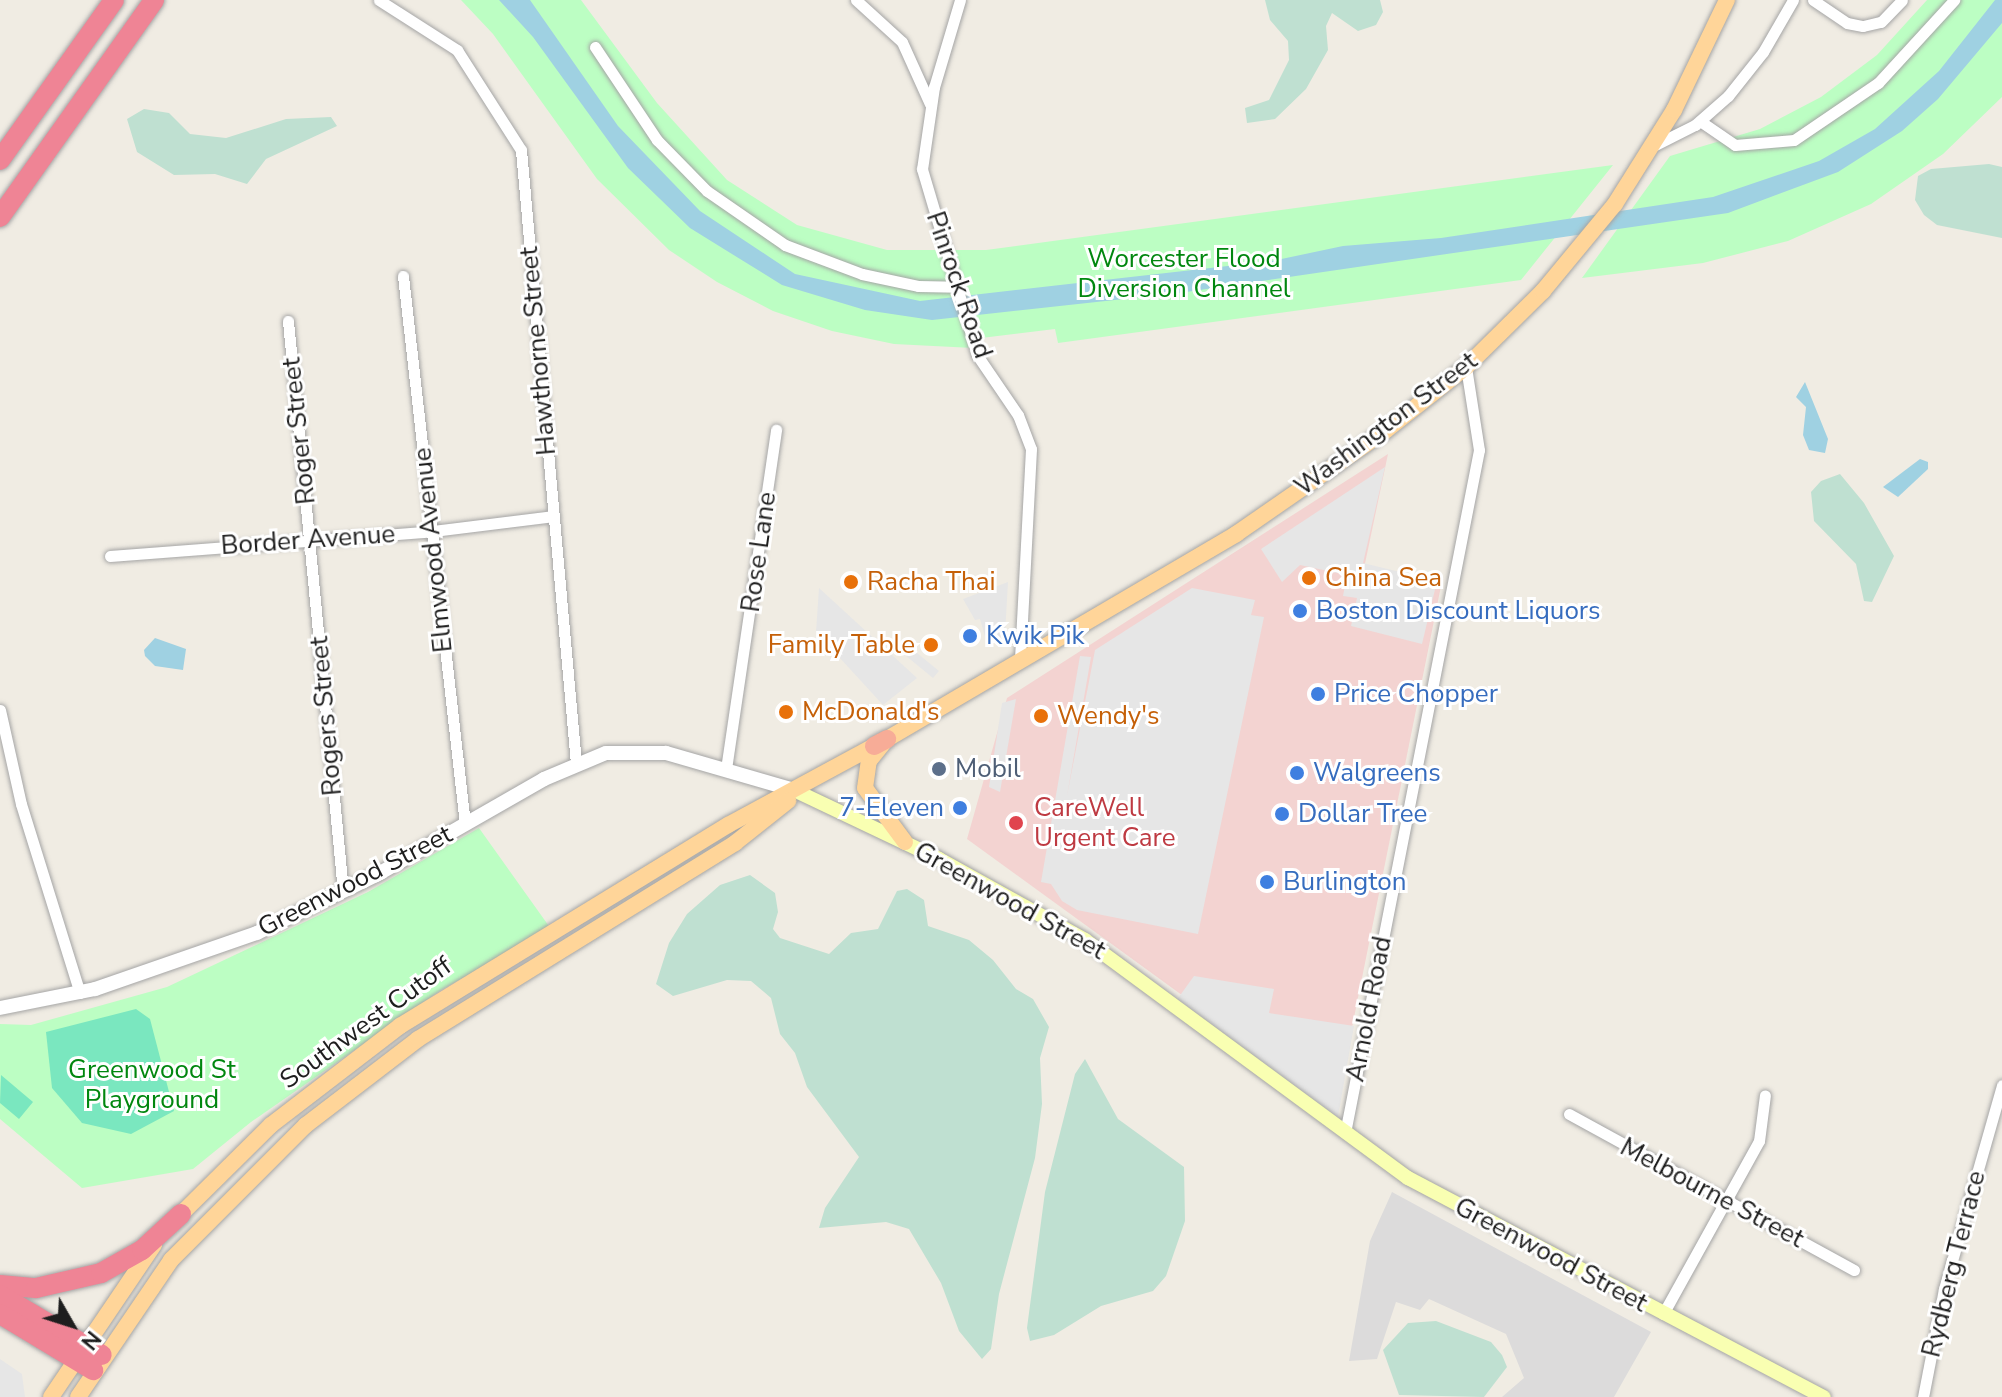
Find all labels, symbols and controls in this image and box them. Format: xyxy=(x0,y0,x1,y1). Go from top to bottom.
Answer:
street label: Pinrock Road xyxy=(919,208,999,362)
park label: Worcester Flood Diversion Channel xyxy=(1077,243,1291,304)
street label: Hawthorne Street xyxy=(513,245,563,457)
street label: Washington Street xyxy=(1289,345,1483,503)
street label: Roger Street xyxy=(276,356,322,506)
street label: Elmwood Avenue xyxy=(407,446,459,654)
street label: Rose Lane xyxy=(735,490,783,614)
street label: Border Avenue xyxy=(220,518,396,562)
place label: China Sea xyxy=(1325,562,1442,594)
place label: Racha Thai xyxy=(867,566,996,598)
marker: China Sea xyxy=(1300,569,1318,587)
marker: Racha Thai xyxy=(842,573,860,591)
place label: Boston Discount Liquors xyxy=(1316,595,1601,627)
marker: Boston Discount Liquors xyxy=(1291,602,1309,620)
place label: Kwik Pik xyxy=(986,620,1085,652)
marker: Kwik Pik xyxy=(961,627,979,645)
place label: Family Table xyxy=(768,629,915,661)
street label: Rogers Street xyxy=(303,635,349,797)
marker: Family Table xyxy=(922,636,940,654)
place label: Price Chopper xyxy=(1334,678,1498,710)
marker: Price Chopper xyxy=(1309,685,1327,703)
place label: McDonald's xyxy=(802,696,940,728)
place label: Wendy's xyxy=(1057,700,1159,732)
marker: McDonald's xyxy=(777,703,795,721)
marker: Wendy's xyxy=(1032,707,1050,725)
place label: Mobil xyxy=(955,753,1021,785)
place label: Walgreens xyxy=(1313,757,1441,789)
marker: Mobil xyxy=(930,760,948,778)
marker: Walgreens xyxy=(1288,764,1306,782)
place label: 7-Eleven xyxy=(839,792,944,824)
place label: CareWell Urgent Care xyxy=(1034,792,1176,854)
place label: Dollar Tree xyxy=(1298,798,1427,830)
marker: 7-Eleven xyxy=(951,799,969,817)
marker: Dollar Tree xyxy=(1273,805,1291,823)
marker: CareWell Urgent Care xyxy=(1005,812,1027,834)
street label: Greenwood Street xyxy=(253,819,457,943)
street label: Greenwood Street xyxy=(909,836,1111,966)
place label: Burlington xyxy=(1283,866,1406,898)
marker: Burlington xyxy=(1258,873,1276,891)
street label: Arnold Road xyxy=(1340,934,1398,1084)
street label: Southwest Cutoff xyxy=(274,950,458,1096)
park label: Greenwood St Playground xyxy=(68,1054,236,1116)
street label: Melbourne Street xyxy=(1615,1131,1809,1255)
street label: Rydberg Terrace xyxy=(1916,1167,1992,1361)
street label: Greenwood Street xyxy=(1449,1191,1653,1319)
north arrow xyxy=(32,1285,112,1365)
text: N xyxy=(74,1324,107,1356)

